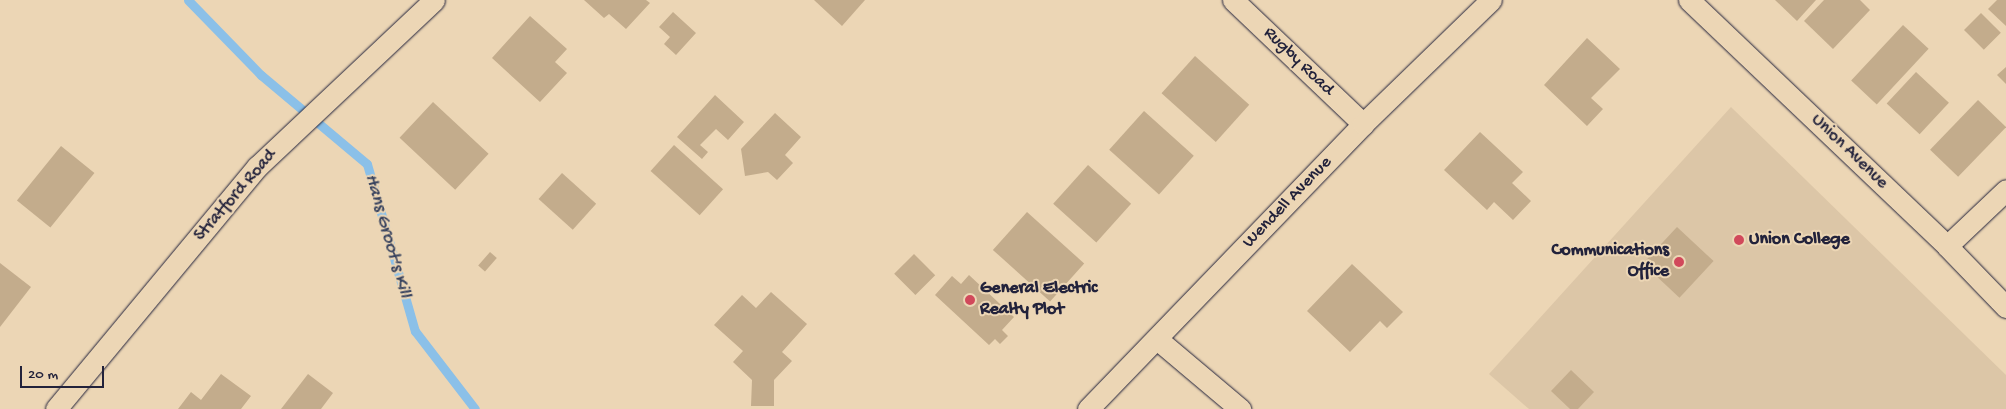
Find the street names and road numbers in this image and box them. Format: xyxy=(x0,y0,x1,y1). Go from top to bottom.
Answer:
street label: Rugby Road xyxy=(1258,23,1338,101)
street label: Union Avenue xyxy=(1806,110,1892,194)
street label: Stratford Road xyxy=(190,146,282,246)
street label: Wendell Avenue xyxy=(1239,153,1337,253)

